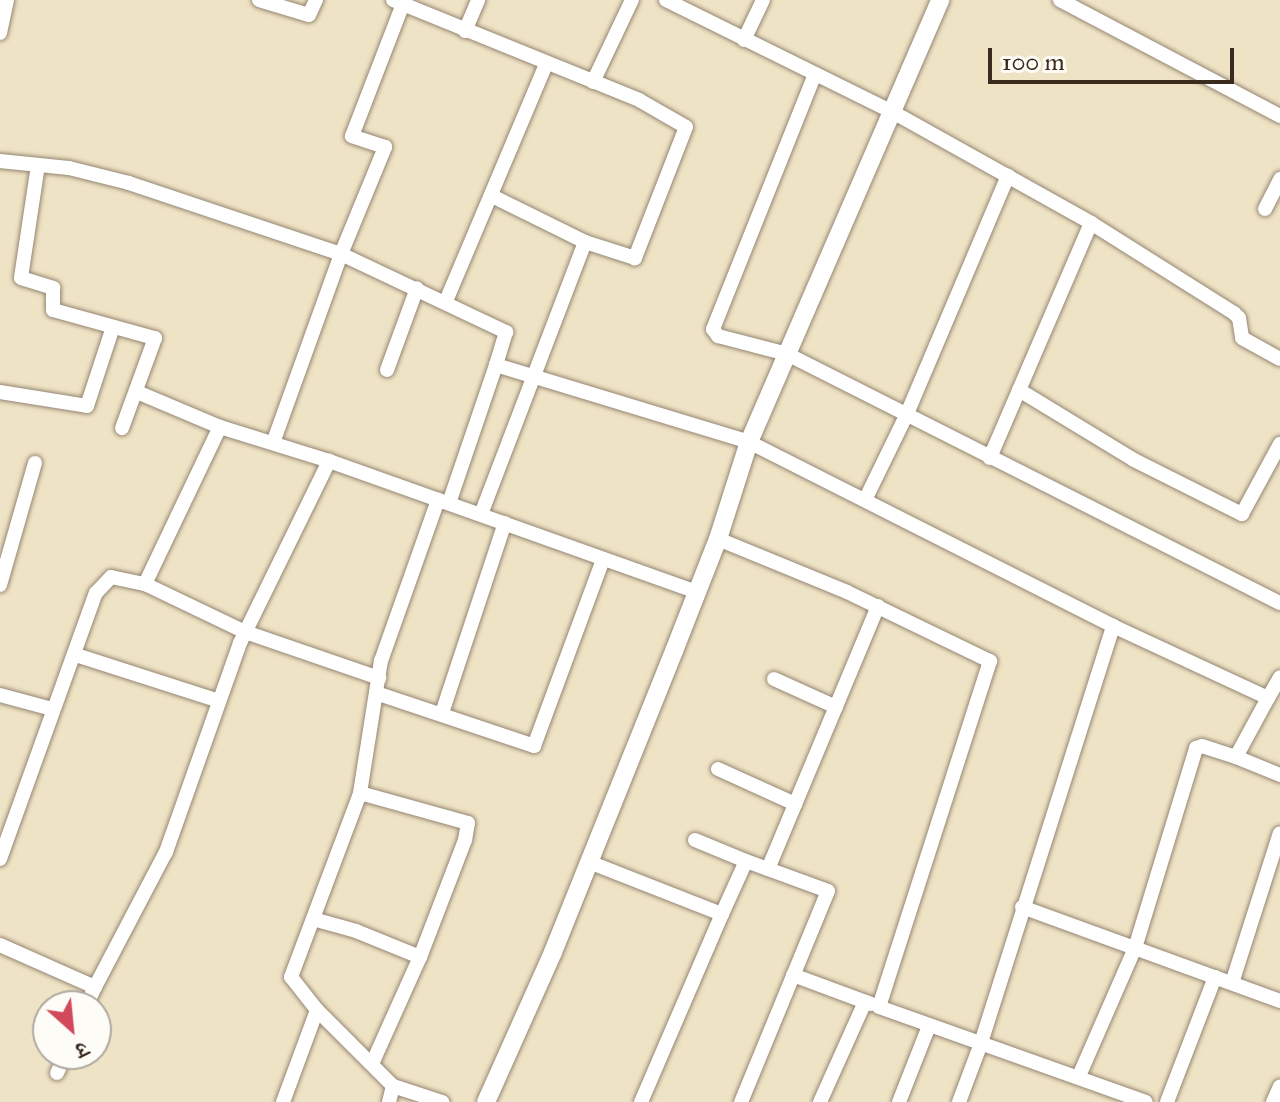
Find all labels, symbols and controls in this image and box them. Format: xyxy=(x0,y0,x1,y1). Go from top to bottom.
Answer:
scale bar xyxy=(992,32,1238,82)
text: 100 m xyxy=(1002,47,1065,77)
north arrow xyxy=(32,990,112,1070)
text: उ xyxy=(71,1035,93,1065)

